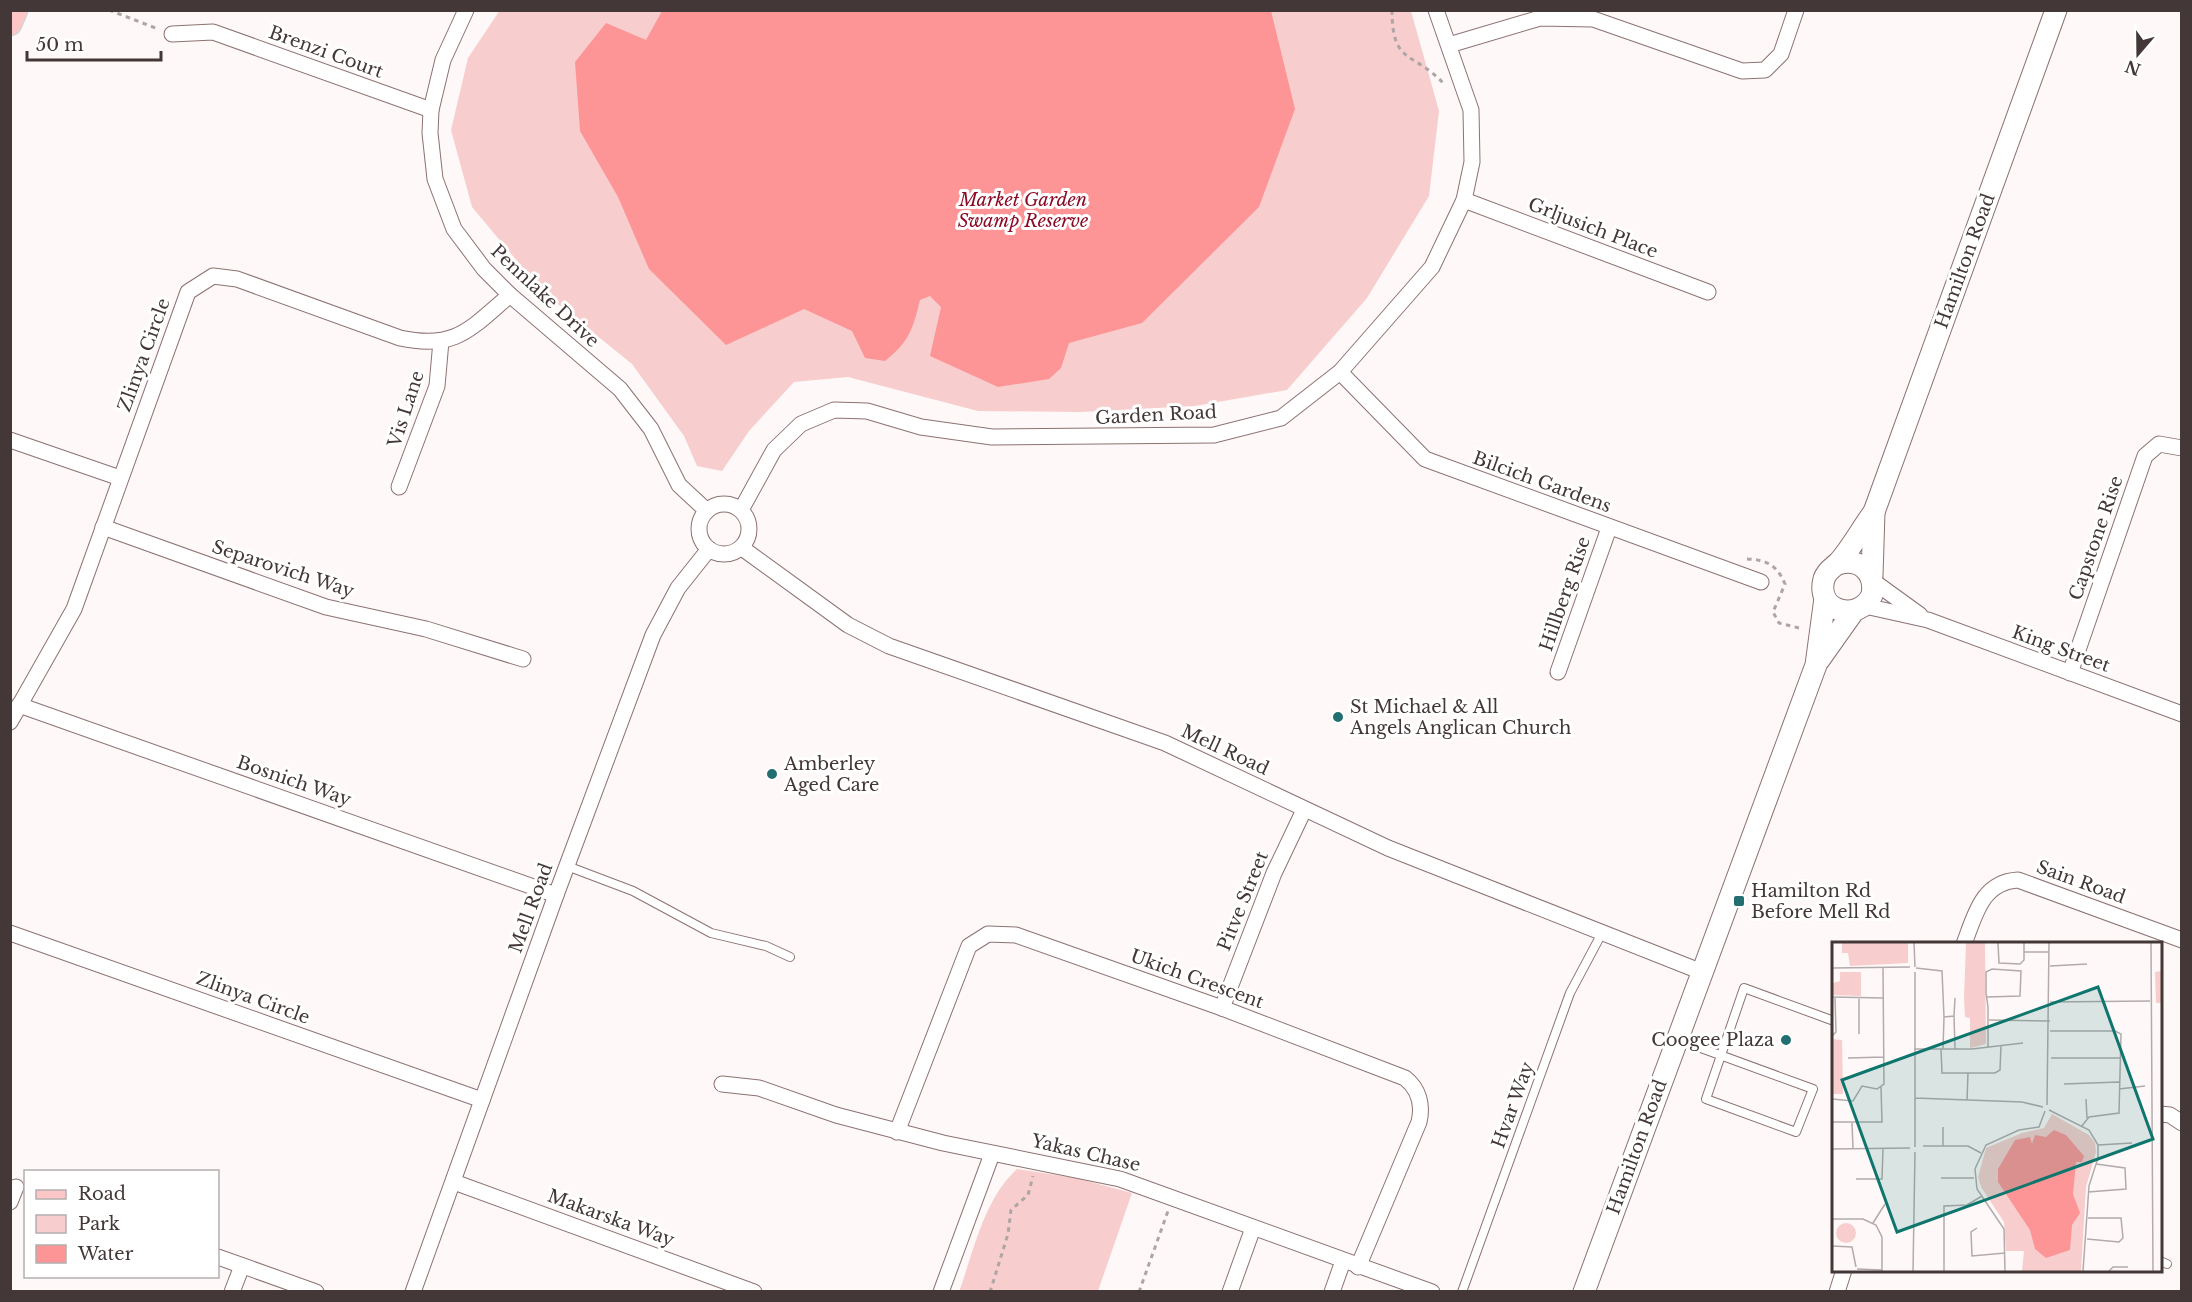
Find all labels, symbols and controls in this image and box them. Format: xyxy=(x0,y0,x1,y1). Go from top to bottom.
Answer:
street label: Brenzi Court xyxy=(266,21,386,83)
scale bar xyxy=(27,24,160,62)
north arrow xyxy=(2108,24,2168,84)
text: 50 m xyxy=(36,34,84,56)
text: N xyxy=(2122,56,2143,80)
park label: Market Garden Swamp Reserve xyxy=(958,189,1088,232)
street label: Hamilton Road xyxy=(1930,191,2000,331)
street label: Grljusich Place xyxy=(1525,193,1661,263)
street label: Pennlake Drive xyxy=(486,240,604,352)
street label: Zlinya Circle xyxy=(113,295,175,415)
street label: Vis Lane xyxy=(383,368,429,451)
street label: Garden Road xyxy=(1095,401,1217,429)
street label: Bilcich Gardens xyxy=(1470,447,1614,517)
street label: Capstone Rise xyxy=(2064,473,2128,603)
street label: Hillberg Rise xyxy=(1535,534,1595,654)
street label: Separovich Way xyxy=(209,536,357,603)
street label: King Street xyxy=(2009,621,2113,677)
place label: St Michael & All Angels Anglican Church xyxy=(1349,696,1571,739)
marker: St Michael & All Angels Anglican Church xyxy=(1331,710,1345,724)
street label: Mell Road xyxy=(1178,720,1272,780)
street label: Bosnich Way xyxy=(234,751,355,811)
place label: Amberley Aged Care xyxy=(783,753,879,796)
marker: Amberley Aged Care xyxy=(765,767,779,781)
street label: Pitve Street xyxy=(1213,848,1273,954)
street label: Sain Road xyxy=(2033,856,2129,908)
street label: Mell Road xyxy=(505,860,557,956)
place label: Hamilton Rd Before Mell Rd xyxy=(1751,880,1891,923)
marker: Hamilton Rd Before Mell Rd xyxy=(1732,894,1746,908)
inset map xyxy=(1832,942,2162,1272)
street label: Ukich Crescent xyxy=(1127,945,1267,1013)
street label: Zlinya Circle xyxy=(193,967,313,1029)
place label: Coogee Plaza xyxy=(1651,1029,1774,1051)
marker: Coogee Plaza xyxy=(1779,1033,1793,1047)
street label: Hvar Way xyxy=(1487,1058,1539,1151)
street label: Hamilton Road xyxy=(1602,1077,1672,1217)
street label: Yakas Chase xyxy=(1028,1130,1143,1176)
legend xyxy=(24,1170,219,1278)
text: Road xyxy=(78,1183,126,1205)
street label: Makarska Way xyxy=(545,1185,678,1251)
text: Park xyxy=(78,1213,120,1235)
text: Water xyxy=(77,1243,134,1265)

